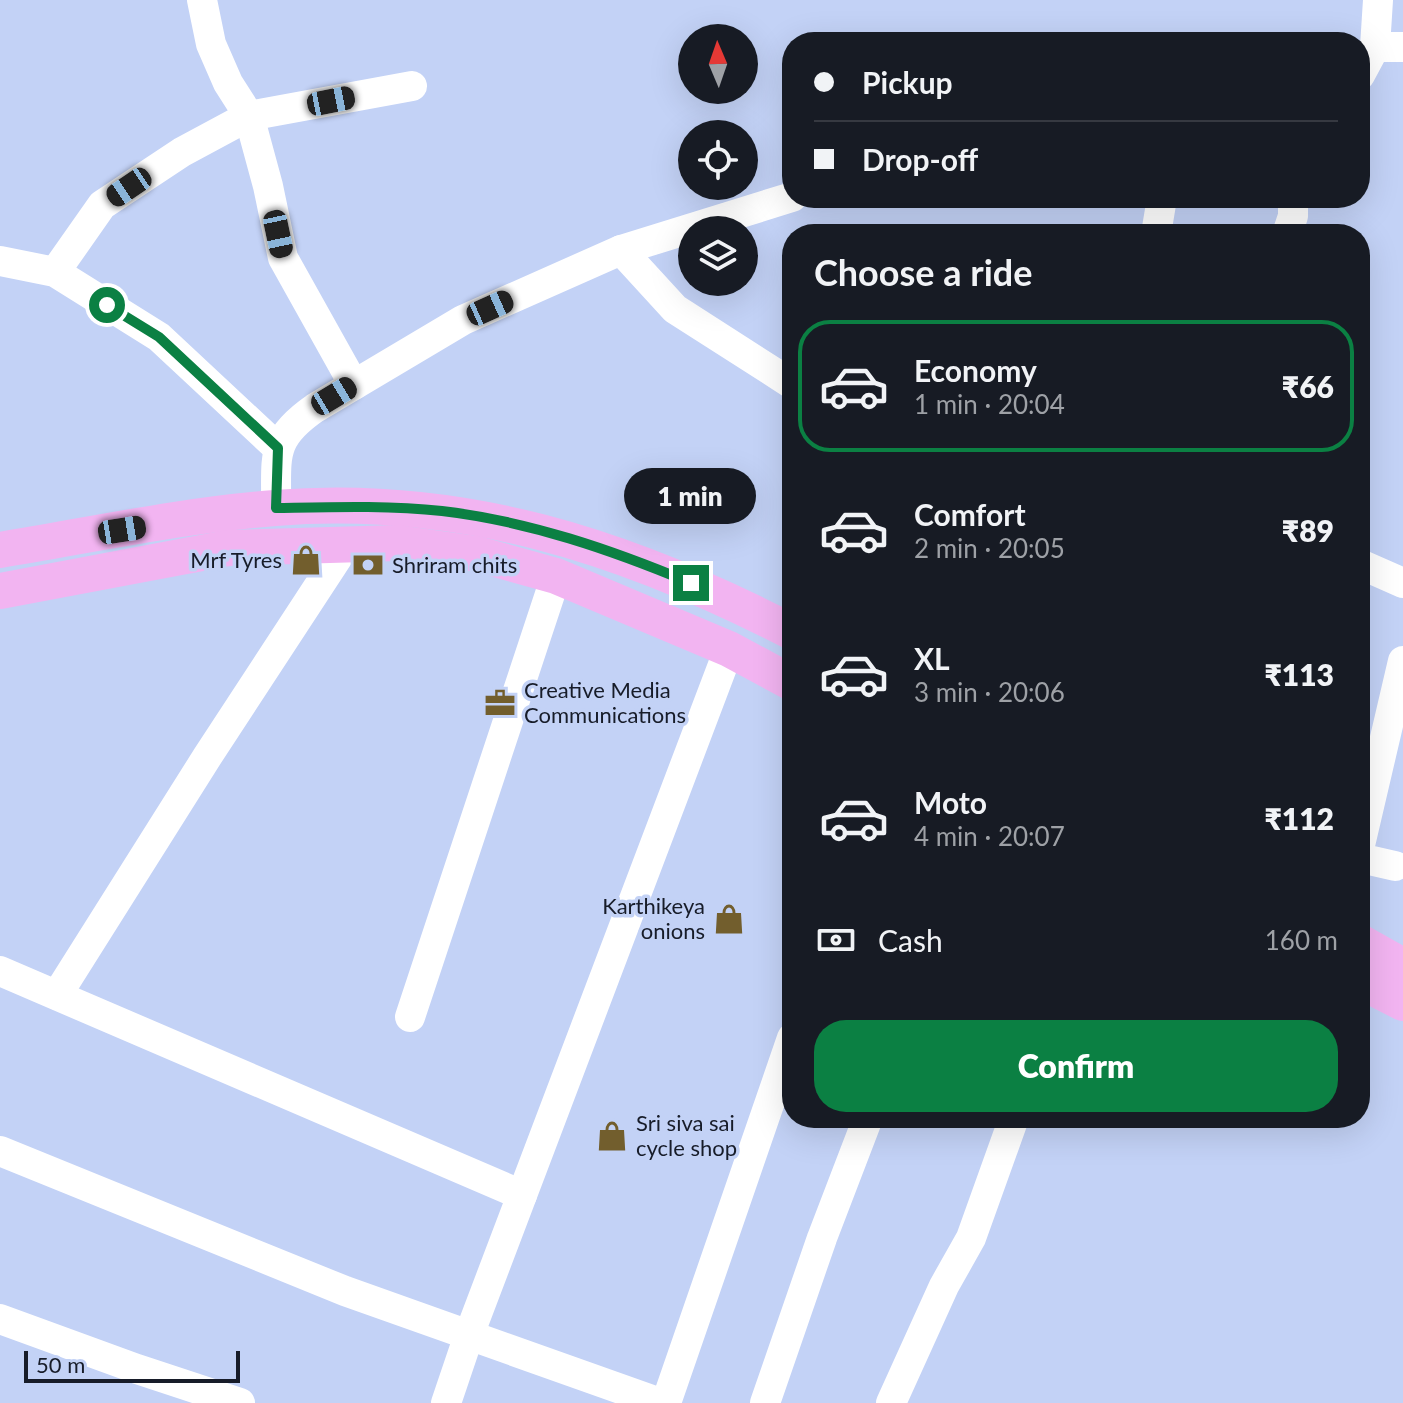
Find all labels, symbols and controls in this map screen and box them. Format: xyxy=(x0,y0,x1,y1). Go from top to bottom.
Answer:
north arrow xyxy=(678,24,758,104)
map controls xyxy=(678,24,758,296)
text: Pickup xyxy=(862,64,953,100)
car xyxy=(305,85,357,117)
button: locate xyxy=(678,120,758,200)
text: Drop-off xyxy=(862,141,978,177)
car xyxy=(102,164,156,210)
car xyxy=(261,208,295,260)
button: layers xyxy=(678,216,758,296)
text: Choose a ride xyxy=(814,250,1033,294)
route start xyxy=(89,287,125,323)
car xyxy=(463,287,517,329)
icon: car xyxy=(818,350,890,422)
text: Economy xyxy=(914,352,1037,388)
text: ₹66 xyxy=(1282,368,1334,404)
car xyxy=(307,373,361,419)
text: 1 min · 20:04 xyxy=(914,388,1065,420)
callout: 1 min xyxy=(625,467,757,523)
text: 1 min xyxy=(658,480,722,512)
icon: car xyxy=(818,494,890,566)
text: Comfort xyxy=(914,496,1026,532)
text: ₹89 xyxy=(1282,512,1334,548)
car xyxy=(96,514,148,546)
text: 2 min · 20:05 xyxy=(914,532,1065,564)
shop icon: Mrf Tyres xyxy=(289,543,323,577)
place label: Mrf Tyres xyxy=(190,546,282,573)
bank icon: Shriram chits xyxy=(351,548,385,582)
place label: Shriram chits xyxy=(392,551,517,578)
route end xyxy=(673,565,709,601)
icon: car xyxy=(818,638,890,710)
text: XL xyxy=(914,640,950,676)
text: ₹113 xyxy=(1264,656,1334,692)
place label: Creative Media Communications xyxy=(524,676,686,728)
text: 3 min · 20:06 xyxy=(914,676,1065,708)
office icon: Creative Media Communications xyxy=(483,686,517,720)
icon: car xyxy=(818,782,890,854)
text: Moto xyxy=(914,784,987,820)
text: ₹112 xyxy=(1264,800,1334,836)
text: 4 min · 20:07 xyxy=(914,820,1065,852)
place label: Karthikeya onions xyxy=(602,892,705,944)
shop icon: Karthikeya onions xyxy=(712,902,746,936)
icon: cash xyxy=(814,918,858,962)
text: Cash xyxy=(878,922,943,958)
text: 160 m xyxy=(1265,924,1338,956)
button: Confirm xyxy=(814,1020,1338,1112)
place label: Sri siva sai cycle shop xyxy=(636,1109,737,1161)
shop icon: Sri siva sai cycle shop xyxy=(595,1119,629,1153)
scale bar xyxy=(24,1347,240,1383)
text: 50 m xyxy=(36,1351,85,1378)

